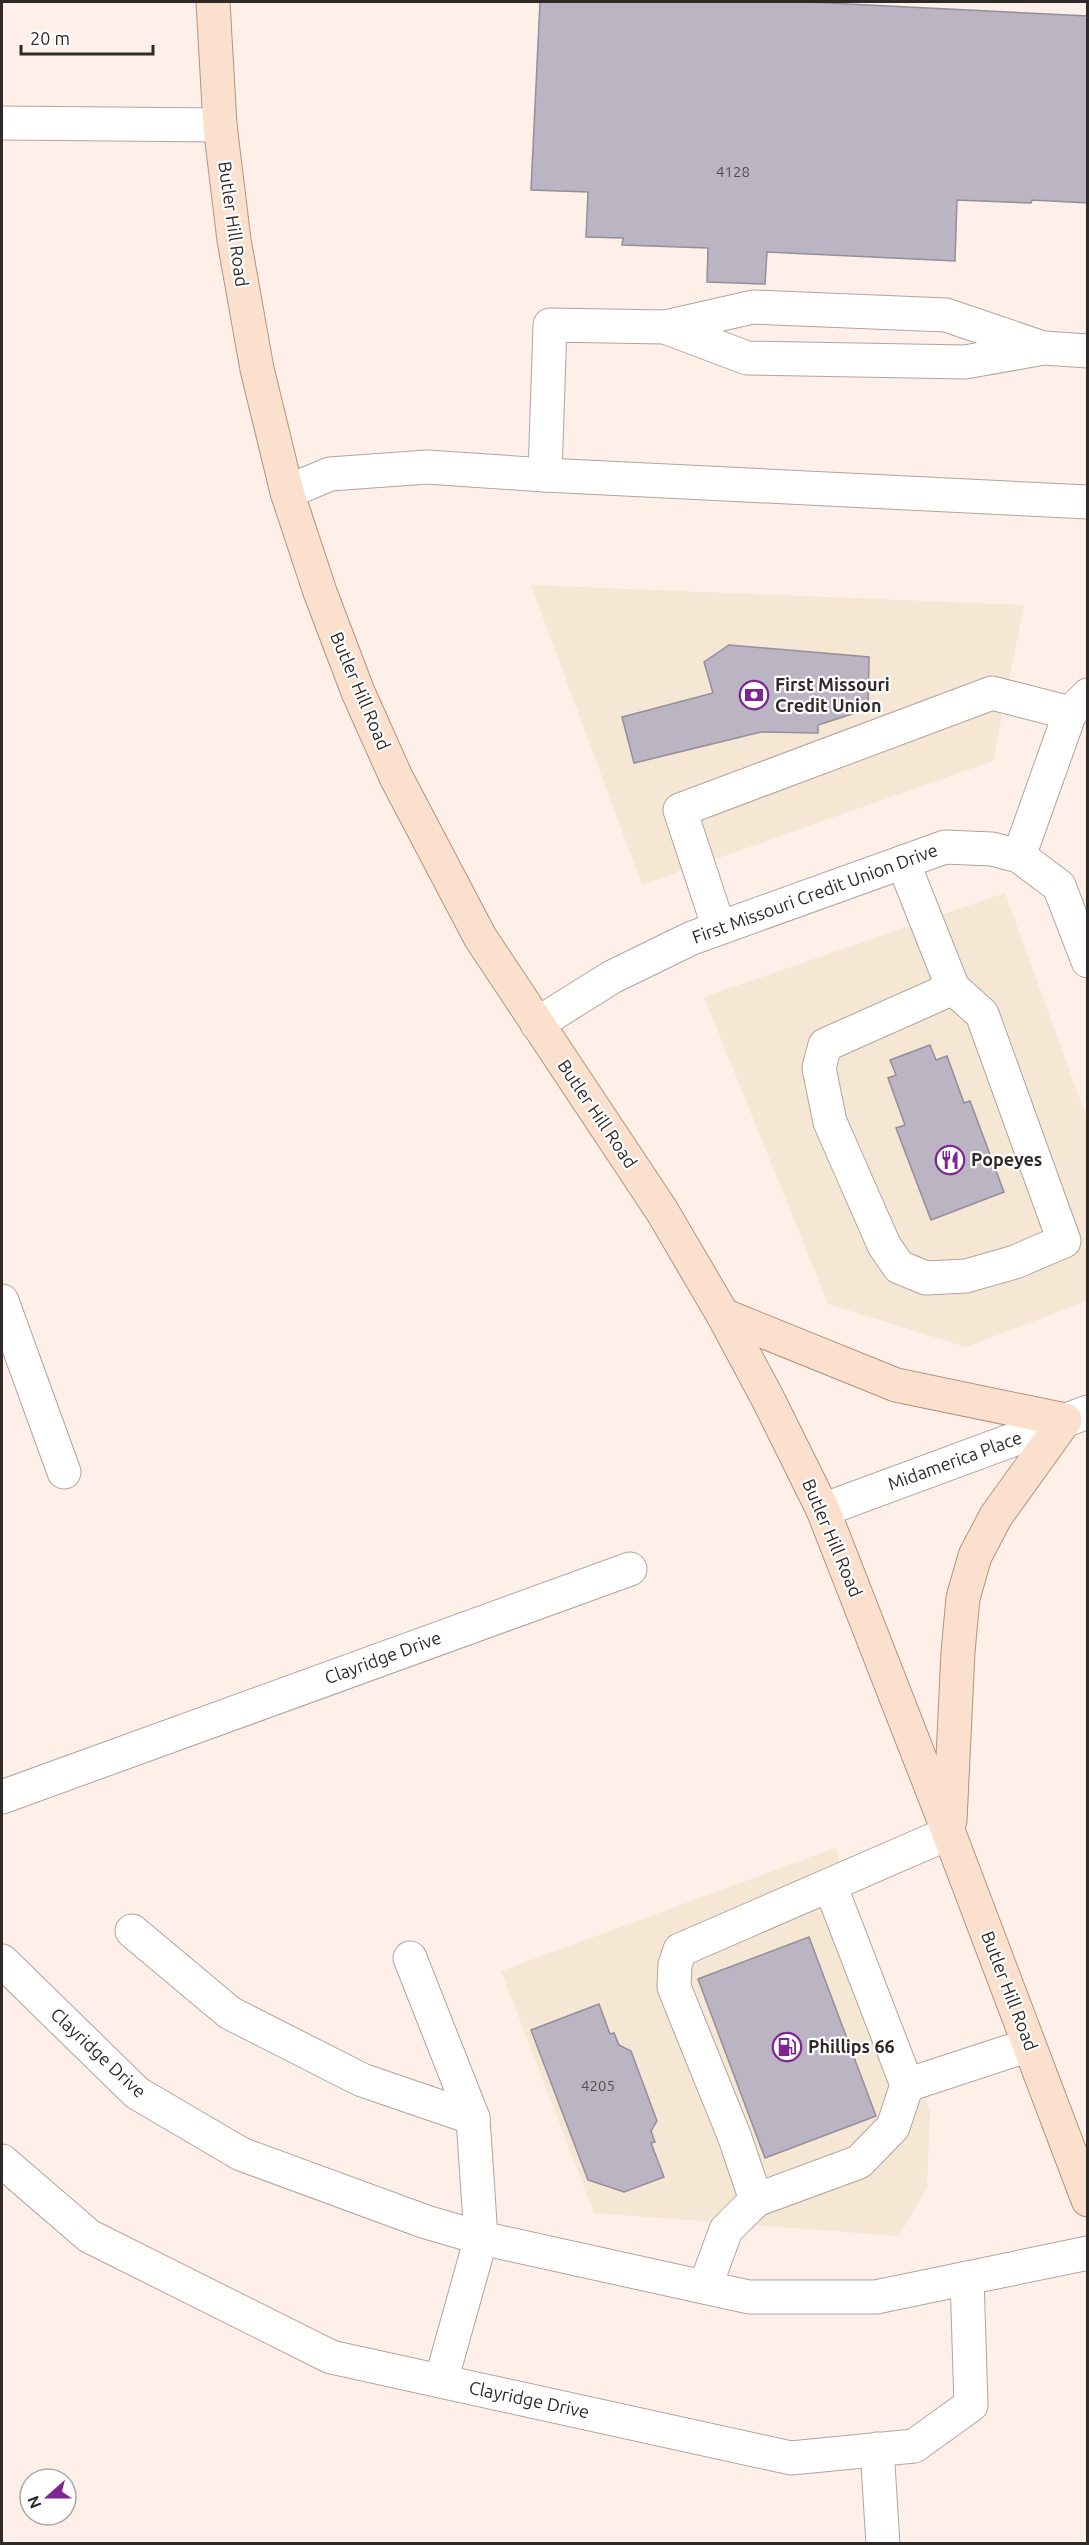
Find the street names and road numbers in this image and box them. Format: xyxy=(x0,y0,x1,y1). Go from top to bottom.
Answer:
street label: Butler Hill Road xyxy=(215,160,253,288)
street label: Butler Hill Road xyxy=(327,629,395,753)
street label: First Missouri Credit Union Drive xyxy=(689,839,940,947)
street label: Butler Hill Road xyxy=(554,1055,641,1171)
street label: Midamerica Place xyxy=(885,1427,1024,1494)
street label: Butler Hill Road xyxy=(799,1476,867,1600)
street label: Clayridge Drive xyxy=(322,1627,444,1687)
street label: Butler Hill Road xyxy=(978,1928,1042,2053)
street label: Clayridge Drive xyxy=(47,2003,150,2101)
street label: Clayridge Drive xyxy=(467,2377,591,2422)

